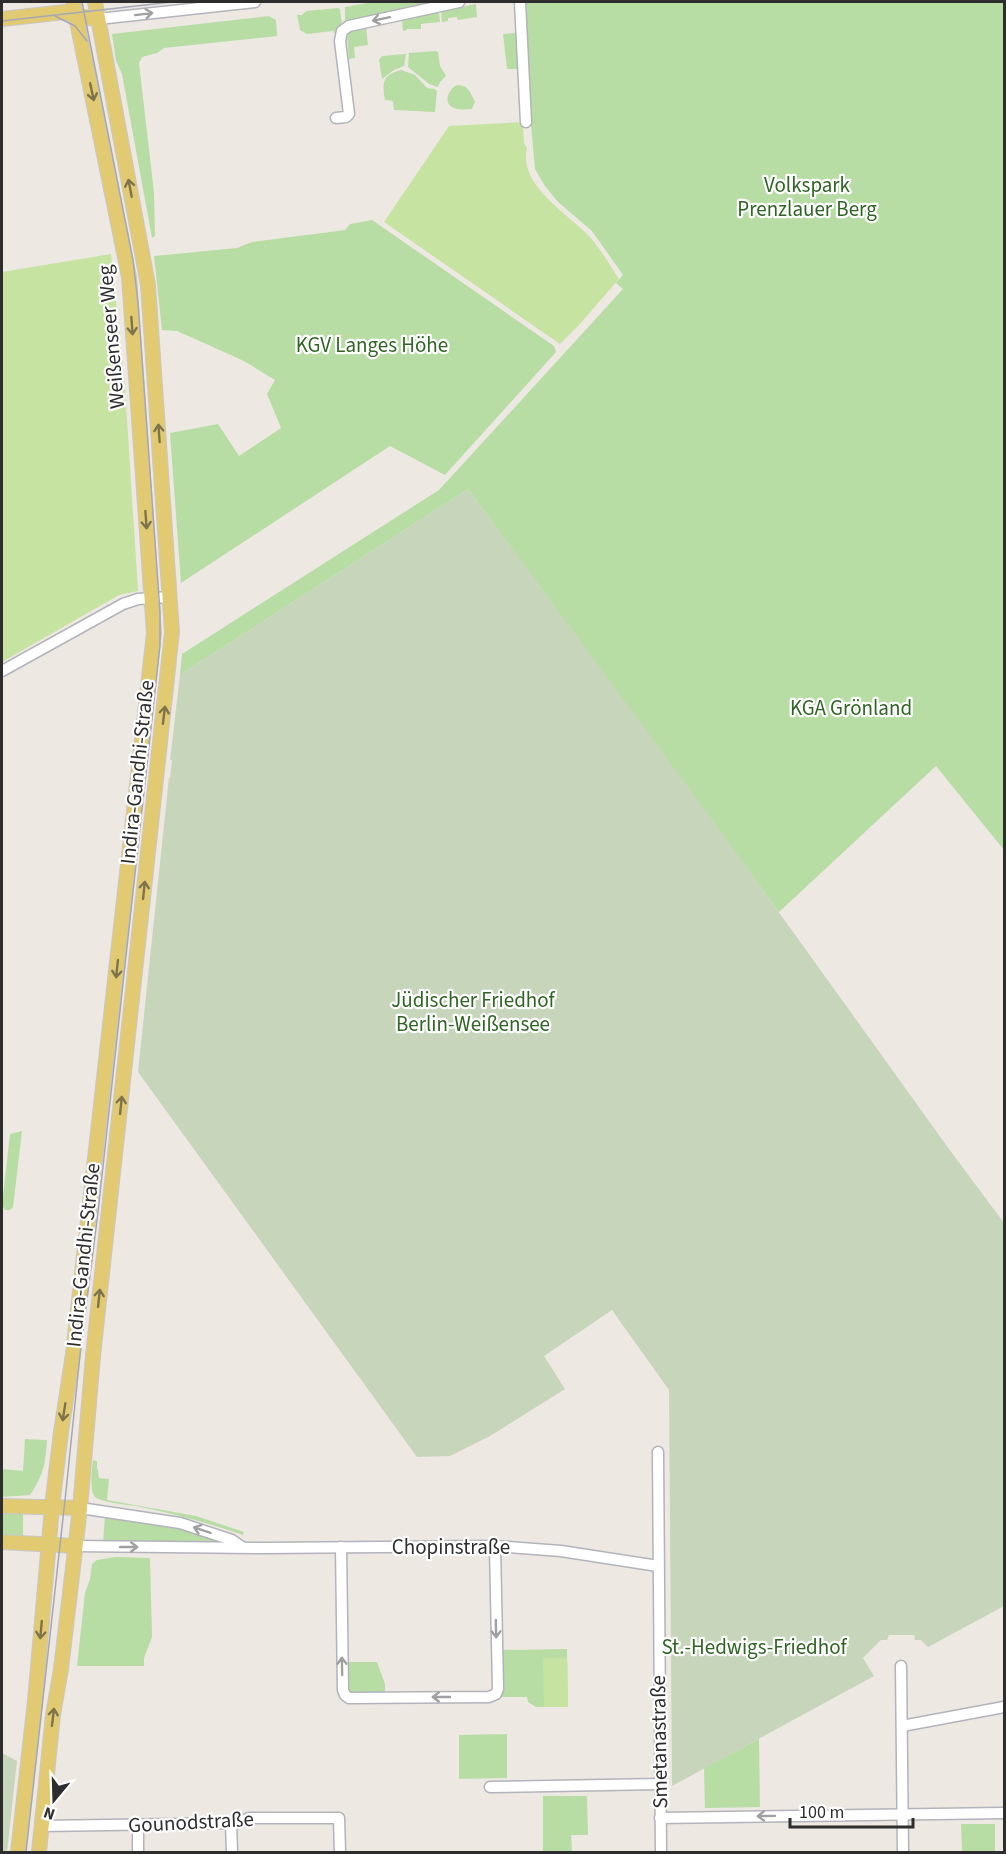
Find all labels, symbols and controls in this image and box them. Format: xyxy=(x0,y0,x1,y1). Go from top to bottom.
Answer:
one-way arrow xyxy=(133,8,153,19)
one-way arrow xyxy=(372,13,391,25)
one-way arrow xyxy=(87,82,98,102)
park label: Volkspark Prenzlauer Berg xyxy=(737,170,877,224)
one-way arrow xyxy=(124,179,135,198)
street label: Weißenseer Weg xyxy=(90,263,132,410)
one-way arrow xyxy=(127,315,138,335)
park label: KGV Langes Höhe xyxy=(296,330,448,360)
one-way arrow xyxy=(153,424,164,444)
one-way arrow xyxy=(141,510,152,530)
street label: Indira-Gandhi-Straße xyxy=(112,679,162,865)
park label: KGA Grönland xyxy=(790,693,912,723)
one-way arrow xyxy=(159,705,170,725)
one-way arrow xyxy=(139,881,150,900)
one-way arrow xyxy=(111,958,122,978)
park label: Jüdischer Friedhof Berlin-Weißensee xyxy=(391,985,556,1039)
one-way arrow xyxy=(116,1095,127,1115)
street label: Indira-Gandhi-Straße xyxy=(58,1162,108,1348)
one-way arrow xyxy=(94,1289,105,1308)
one-way arrow xyxy=(59,1402,70,1421)
one-way arrow xyxy=(193,1524,212,1535)
street label: Chopinstraße xyxy=(392,1532,510,1562)
one-way arrow xyxy=(119,1541,139,1553)
one-way arrow xyxy=(491,1618,502,1638)
one-way arrow xyxy=(36,1619,47,1639)
park label: St.-Hedwigs-Friedhof xyxy=(661,1632,847,1662)
one-way arrow xyxy=(336,1657,348,1677)
street label: Smetanastraße xyxy=(643,1675,675,1809)
one-way arrow xyxy=(432,1691,452,1703)
one-way arrow xyxy=(48,1708,59,1727)
north arrow xyxy=(24,1770,84,1830)
scale bar xyxy=(790,1791,913,1829)
text: 100 m xyxy=(799,1800,844,1825)
text: N xyxy=(41,1801,58,1825)
street label: Gounodstraße xyxy=(127,1804,255,1840)
one-way arrow xyxy=(757,1811,777,1822)

